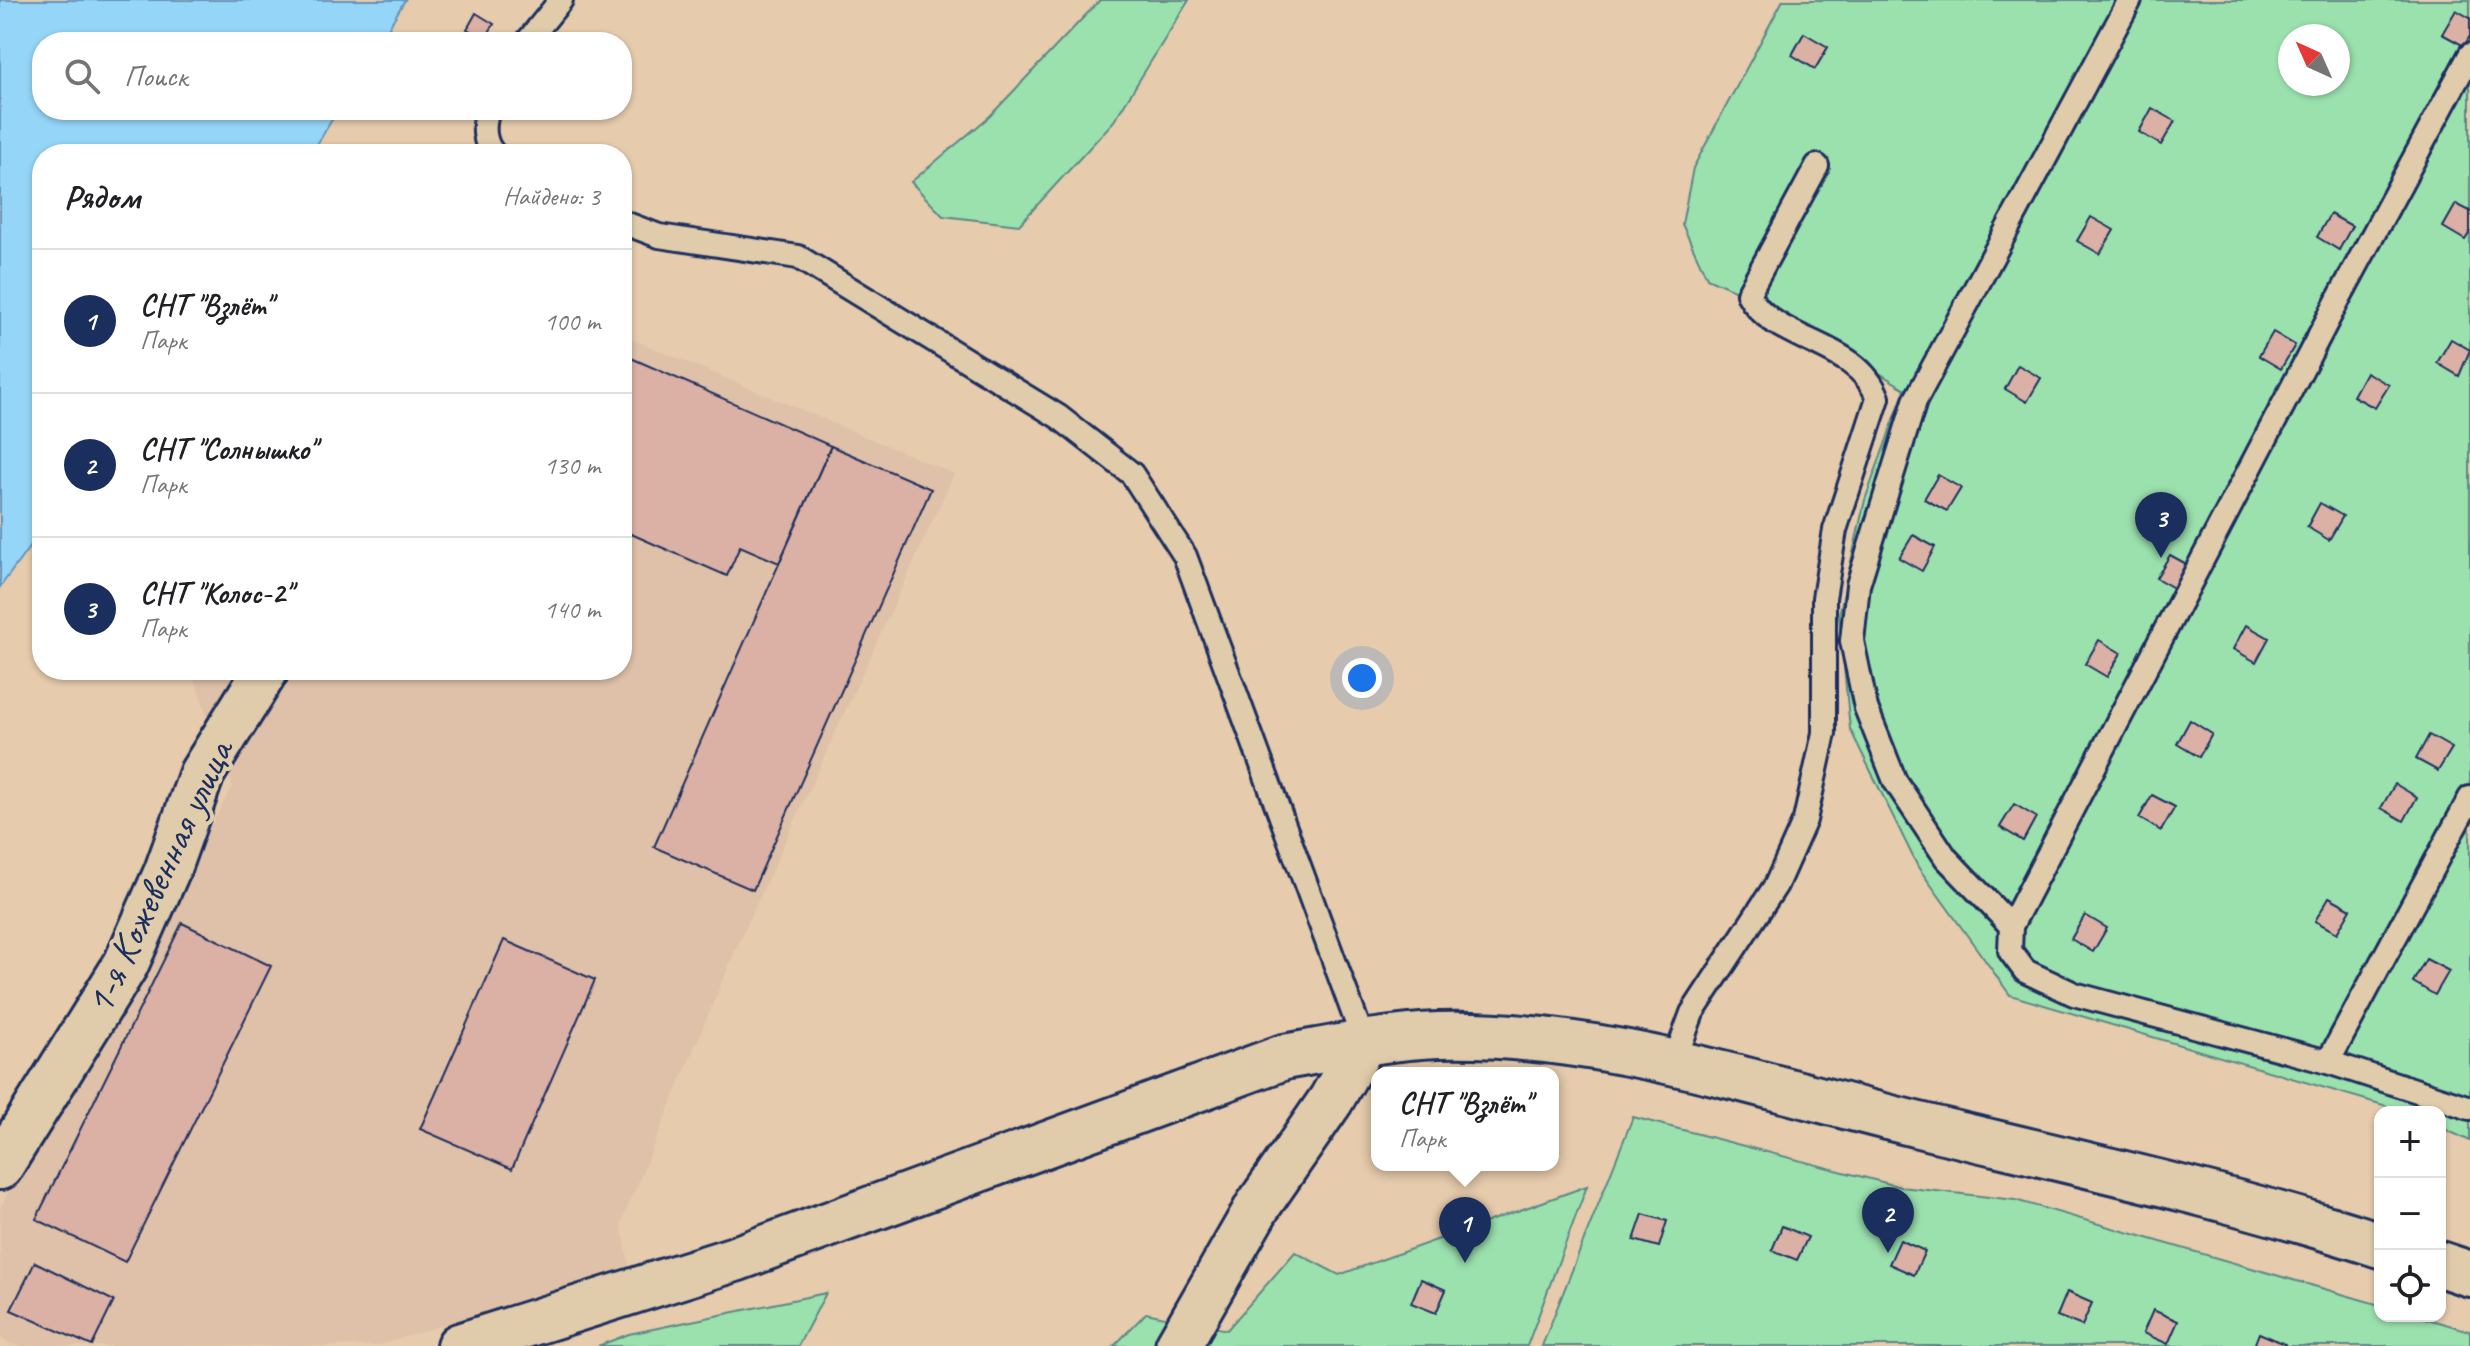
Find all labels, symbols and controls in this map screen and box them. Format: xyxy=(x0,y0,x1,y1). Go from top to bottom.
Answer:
north arrow xyxy=(2278,24,2350,96)
search box xyxy=(32,32,632,120)
icon: search xyxy=(60,54,104,98)
text: Поиск xyxy=(124,57,187,95)
text: Рядом xyxy=(64,175,140,218)
text: Найдено: 3 xyxy=(503,180,600,213)
text: СНТ "Взлёт" xyxy=(140,286,272,324)
text: 1 xyxy=(84,305,96,338)
text: 100 m xyxy=(544,305,600,338)
text: Парк xyxy=(140,324,186,357)
text: СНТ "Солнышко" xyxy=(140,430,316,468)
text: 2 xyxy=(84,449,96,482)
text: 130 m xyxy=(544,449,600,482)
text: Парк xyxy=(140,468,186,501)
pin: 3 xyxy=(2135,492,2187,558)
text: СНТ "Колос-2" xyxy=(140,574,292,612)
text: 3 xyxy=(84,593,96,626)
text: 140 m xyxy=(544,593,600,626)
text: Парк xyxy=(140,612,186,645)
your location xyxy=(1342,658,1382,698)
street label: 1-я Кожевенная улица xyxy=(74,729,246,1022)
popup xyxy=(1371,1067,1559,1171)
text: СНТ "Взлёт" xyxy=(1399,1084,1531,1122)
map controls xyxy=(2374,1106,2446,1322)
button: + xyxy=(2374,1106,2446,1178)
text: Парк xyxy=(1399,1122,1445,1155)
button: − xyxy=(2374,1178,2446,1250)
pin: 2 xyxy=(1862,1187,1914,1253)
pin: 1 xyxy=(1439,1197,1491,1263)
button: locate xyxy=(2374,1250,2446,1322)

